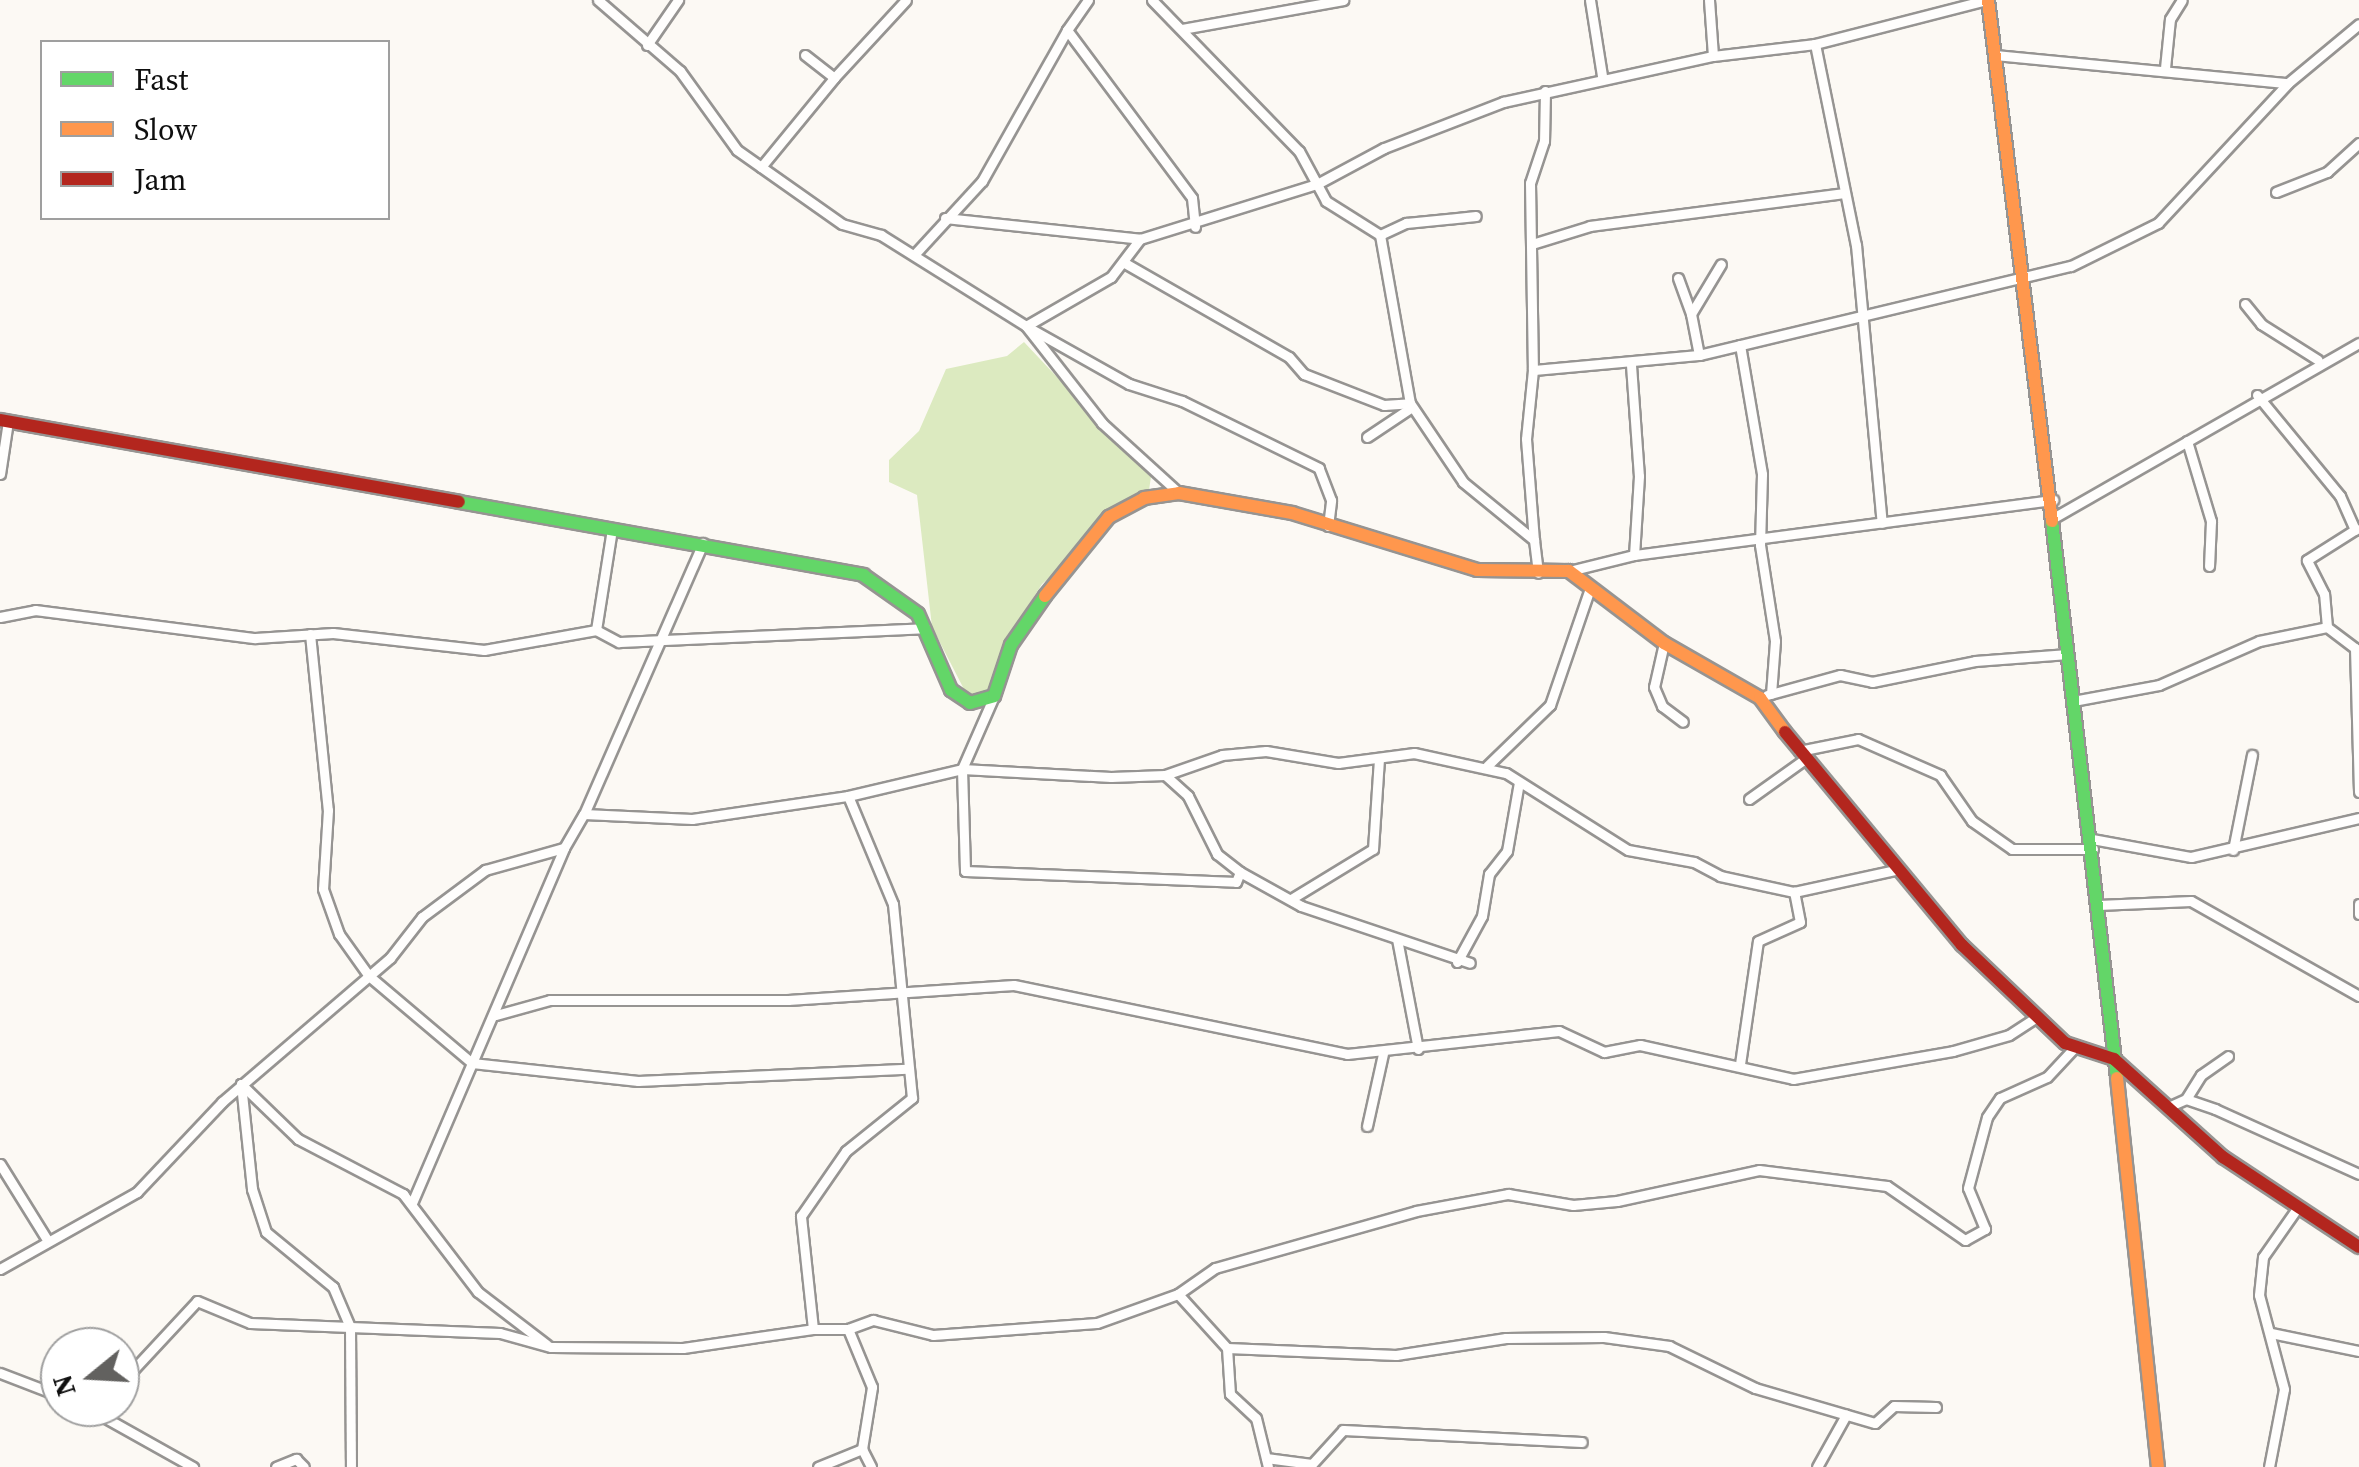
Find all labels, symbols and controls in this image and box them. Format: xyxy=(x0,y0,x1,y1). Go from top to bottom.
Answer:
legend xyxy=(40,40,390,220)
text: Fast xyxy=(134,59,188,100)
text: Slow xyxy=(134,109,197,150)
text: Jam xyxy=(134,159,187,200)
north arrow xyxy=(40,1327,140,1427)
text: N xyxy=(42,1370,85,1401)

